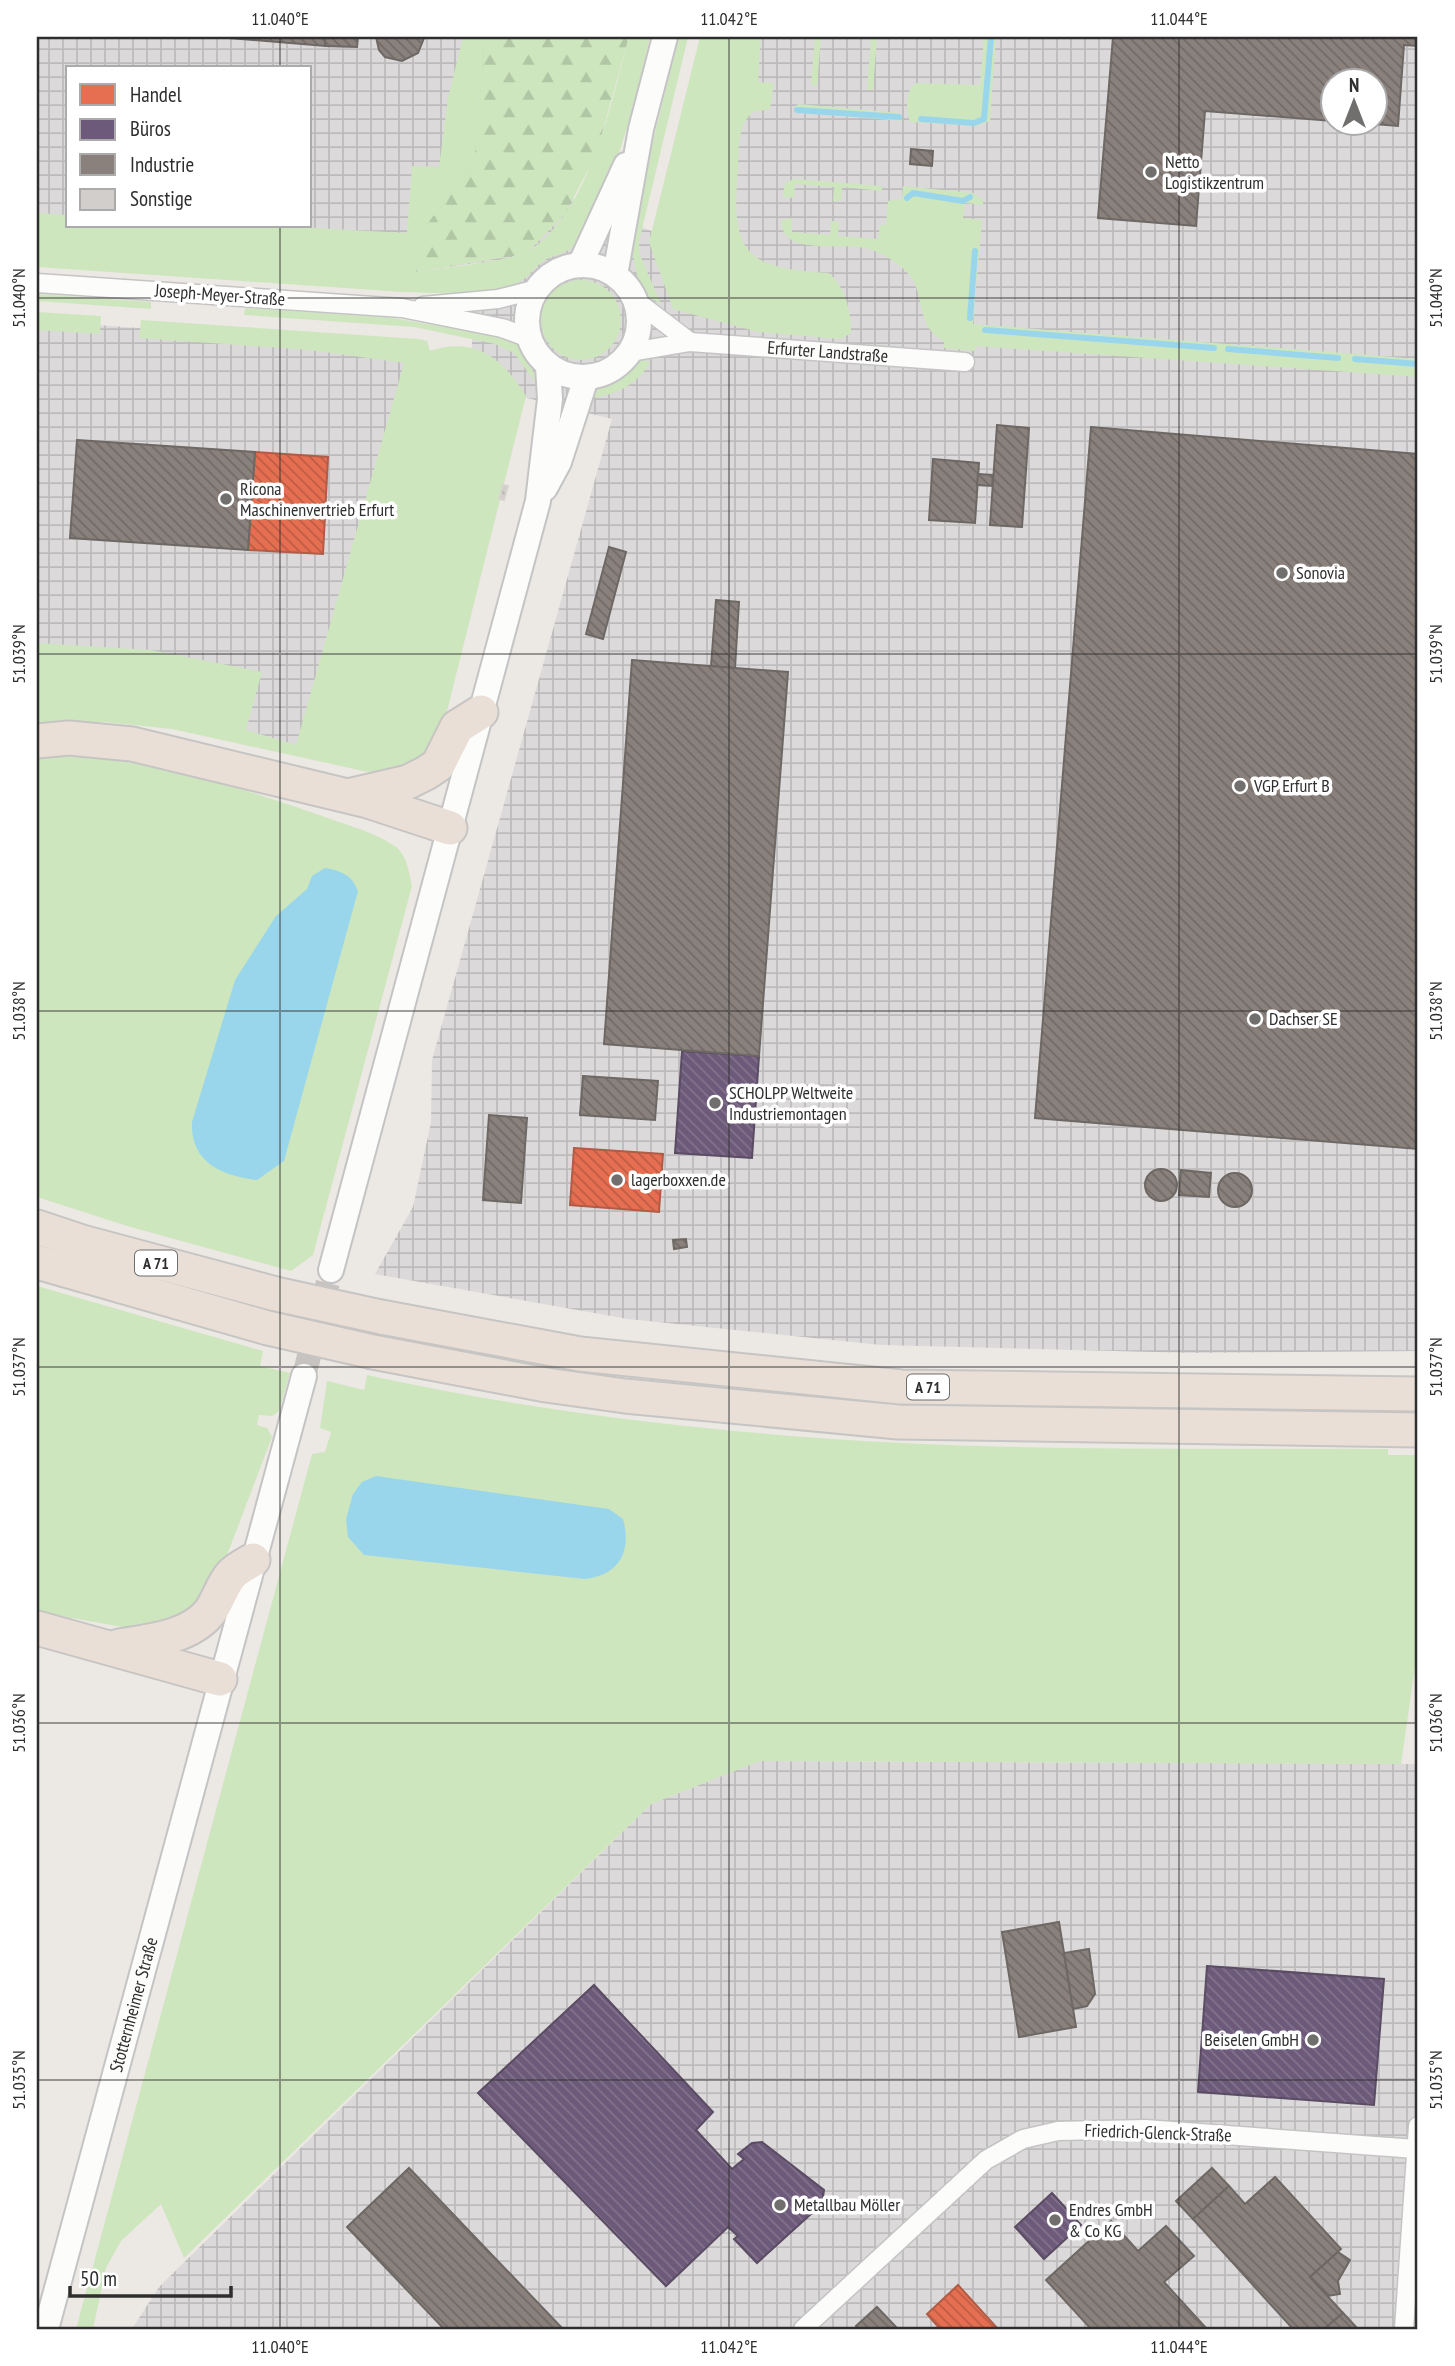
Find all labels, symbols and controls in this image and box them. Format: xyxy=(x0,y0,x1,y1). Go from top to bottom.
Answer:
text: 11.040°E xyxy=(251,7,309,30)
text: 11.042°E xyxy=(700,7,758,30)
text: 11.044°E xyxy=(1150,7,1208,30)
legend xyxy=(66,66,312,228)
north arrow xyxy=(1318,66,1388,136)
text: N xyxy=(1349,73,1359,97)
text: Handel xyxy=(130,81,182,108)
text: Büros xyxy=(130,115,171,142)
place label: Netto Logistikzentrum xyxy=(1165,150,1264,194)
text: Industrie xyxy=(130,151,194,178)
marker: Netto Logistikzentrum xyxy=(1143,164,1159,180)
text: Sonstige xyxy=(130,185,192,212)
text: 51.040°N xyxy=(7,268,30,328)
text: 51.040°N xyxy=(1424,268,1447,328)
street label: Joseph-Meyer-Straße xyxy=(153,278,286,311)
street label: Erfurter Landstraße xyxy=(767,336,889,367)
place label: Ricona Maschinenvertrieb Erfurt xyxy=(240,477,394,521)
marker: Ricona Maschinenvertrieb Erfurt xyxy=(218,491,234,507)
place label: Sonovia xyxy=(1296,561,1345,584)
marker: Sonovia xyxy=(1274,565,1290,581)
text: 51.039°N xyxy=(7,624,30,684)
text: 51.039°N xyxy=(1424,624,1447,684)
place label: VGP Erfurt B xyxy=(1253,774,1330,797)
marker: VGP Erfurt B xyxy=(1232,778,1248,794)
text: 51.038°N xyxy=(7,981,30,1041)
text: 51.038°N xyxy=(1424,981,1447,1041)
place label: Dachser SE xyxy=(1269,1007,1338,1030)
marker: Dachser SE xyxy=(1247,1011,1263,1027)
place label: SCHOLPP Weltweite Industriemontagen xyxy=(729,1081,853,1125)
marker: SCHOLPP Weltweite Industriemontagen xyxy=(707,1095,723,1111)
place label: lagerboxxen.de xyxy=(631,1168,726,1191)
marker: lagerboxxen.de xyxy=(609,1172,625,1188)
road number: A 71 xyxy=(135,1250,177,1275)
text: 51.037°N xyxy=(7,1337,30,1397)
text: 51.037°N xyxy=(1424,1337,1447,1397)
road number: A 71 xyxy=(907,1374,949,1400)
text: 51.036°N xyxy=(7,1693,30,1753)
text: 51.036°N xyxy=(1424,1693,1447,1753)
street label: Stotternheimer Straße xyxy=(104,1935,163,2074)
place label: Beiselen GmbH xyxy=(1204,2028,1299,2051)
marker: Beiselen GmbH xyxy=(1305,2032,1321,2048)
text: 51.035°N xyxy=(7,2050,30,2110)
text: 51.035°N xyxy=(1424,2050,1447,2110)
street label: Friedrich-Glenck-Straße xyxy=(1084,2118,1232,2147)
place label: Metallbau Möller xyxy=(794,2193,900,2216)
marker: Metallbau Möller xyxy=(772,2197,788,2213)
place label: Endres GmbH & Co KG xyxy=(1069,2198,1153,2242)
marker: Endres GmbH & Co KG xyxy=(1047,2212,1063,2228)
scale bar xyxy=(70,2254,231,2298)
text: 50 m xyxy=(80,2265,117,2292)
text: 11.040°E xyxy=(251,2335,309,2358)
text: 11.042°E xyxy=(700,2335,758,2358)
text: 11.044°E xyxy=(1150,2335,1208,2358)

